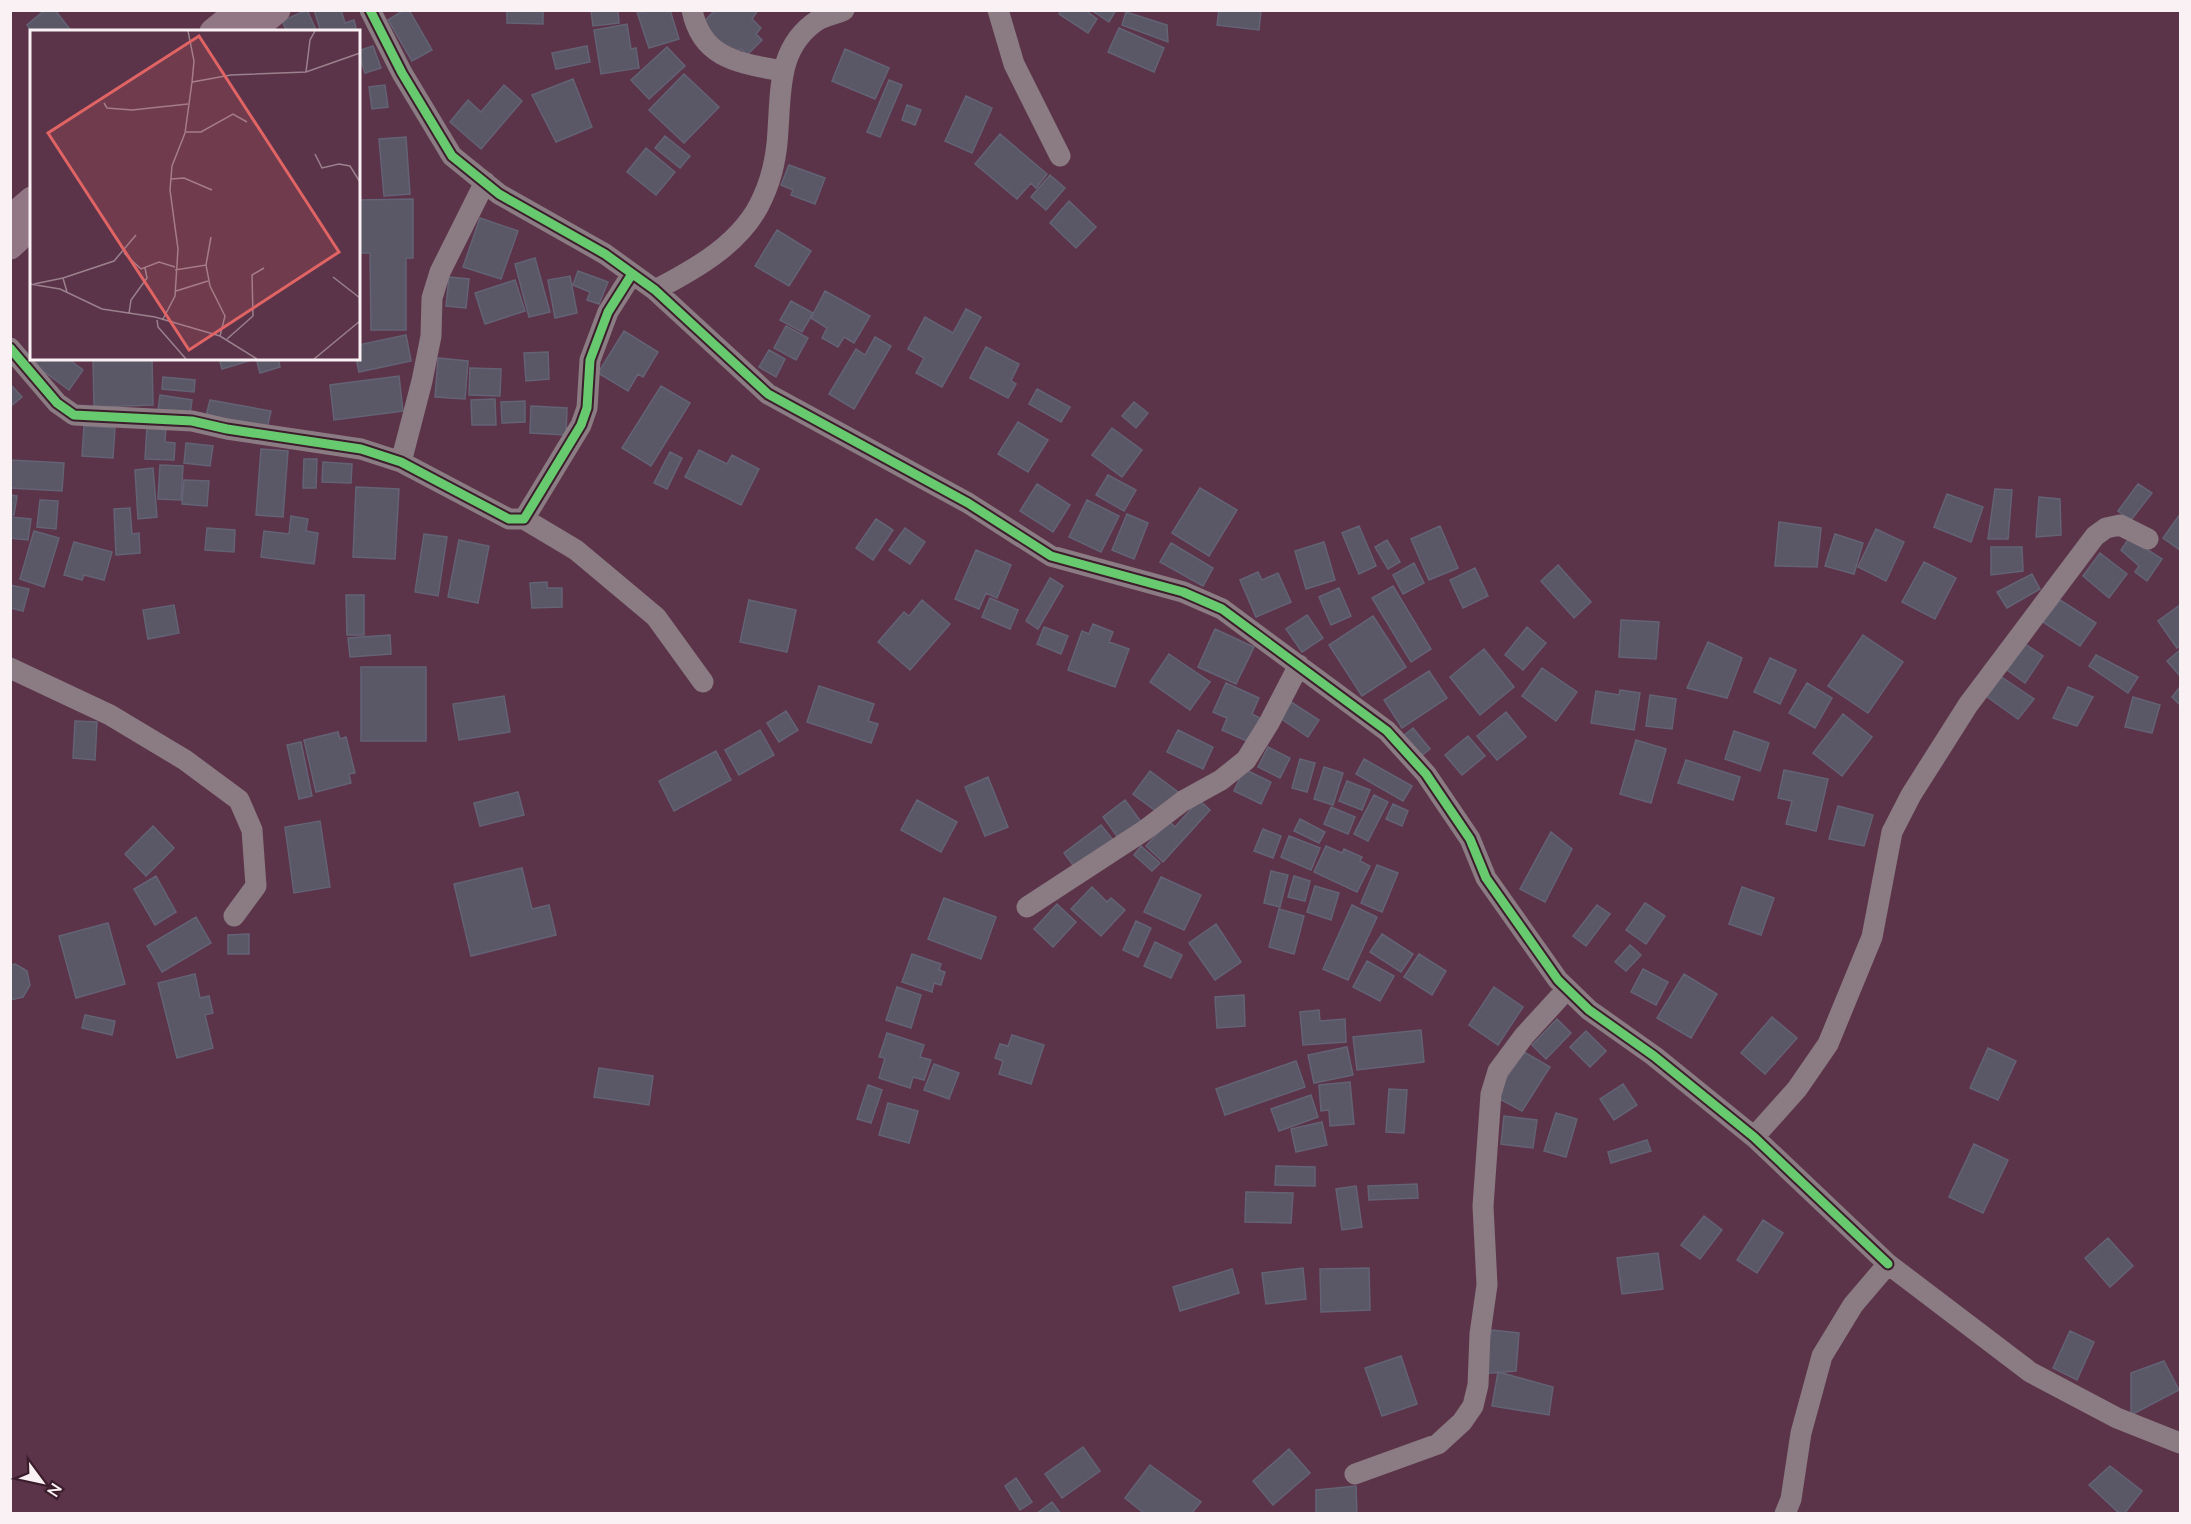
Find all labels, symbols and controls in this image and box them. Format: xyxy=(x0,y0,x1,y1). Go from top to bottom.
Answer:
inset map xyxy=(30,30,360,360)
north arrow xyxy=(12,1452,72,1512)
text: N xyxy=(44,1480,66,1501)

